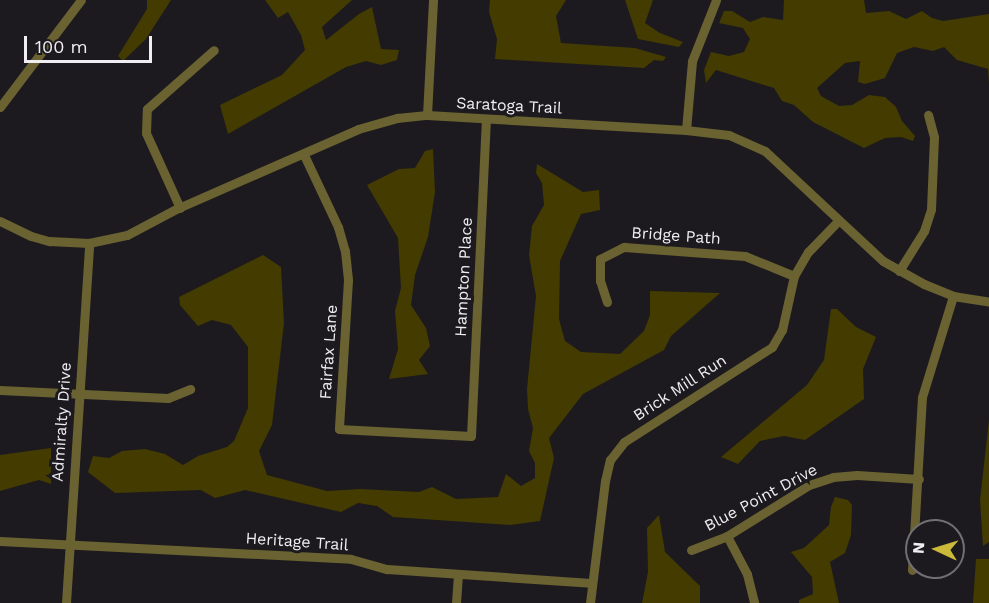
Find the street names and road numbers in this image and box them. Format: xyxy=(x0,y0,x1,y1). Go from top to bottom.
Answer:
street label: Saratoga Trail xyxy=(455,94,563,118)
street label: Hampton Place xyxy=(451,217,477,337)
street label: Bridge Path xyxy=(631,223,721,249)
street label: Fairfax Lane xyxy=(316,304,342,400)
street label: Brick Mill Run xyxy=(629,351,731,425)
street label: Admiralty Drive xyxy=(48,361,76,483)
street label: Blue Point Drive xyxy=(701,460,821,536)
street label: Heritage Trail xyxy=(245,529,349,555)

